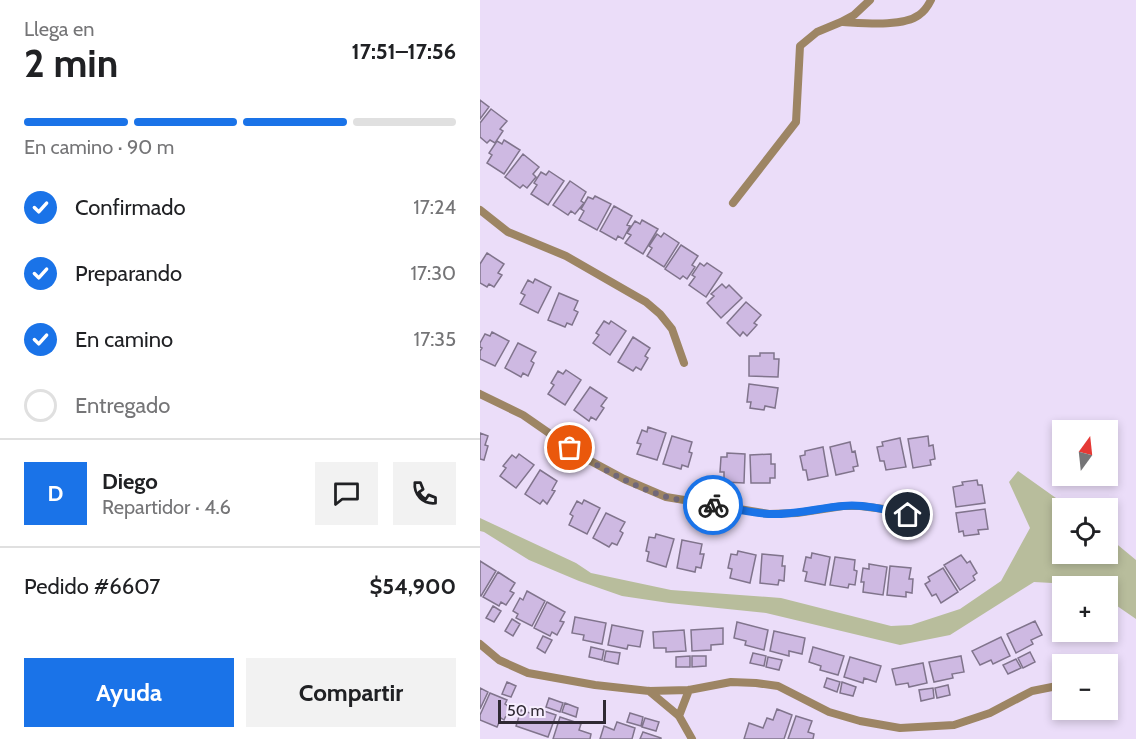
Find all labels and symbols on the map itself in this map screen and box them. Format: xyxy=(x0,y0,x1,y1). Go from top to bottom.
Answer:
north arrow xyxy=(1052,420,1118,486)
pin xyxy=(544,422,595,473)
courier xyxy=(683,475,743,535)
pin xyxy=(882,489,933,540)
scale bar xyxy=(498,697,606,724)

